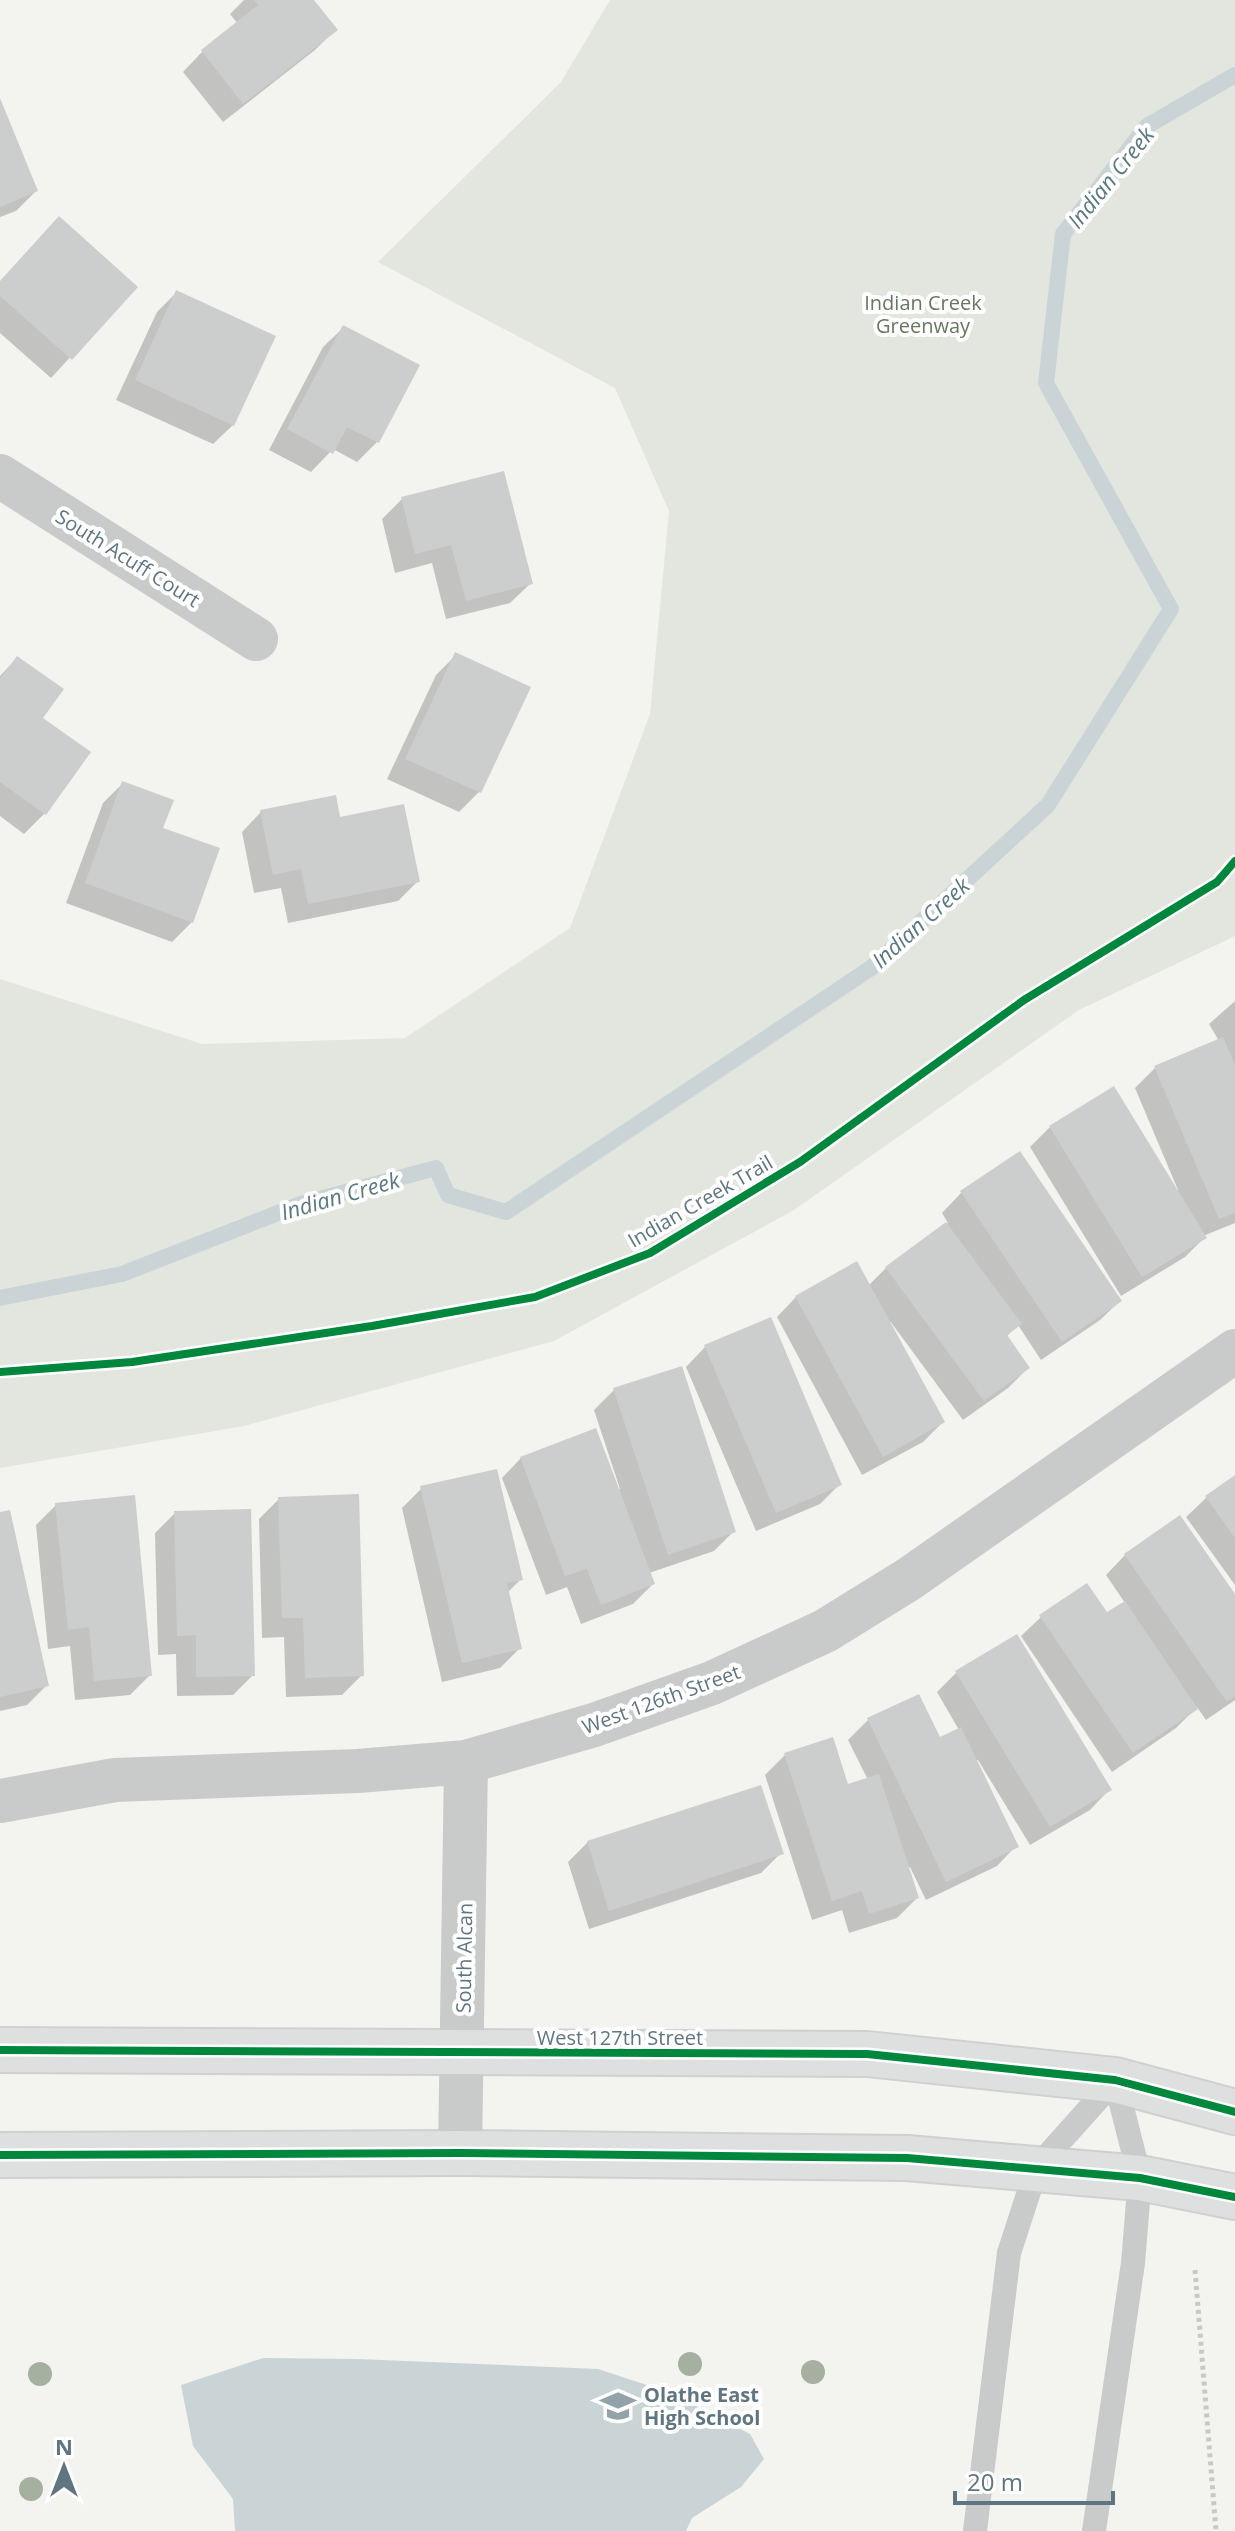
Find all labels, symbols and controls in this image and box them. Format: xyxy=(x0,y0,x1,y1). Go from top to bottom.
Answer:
water label: Indian Creek xyxy=(1060,119,1161,234)
park label: Indian Creek Greenway xyxy=(864,289,982,339)
street label: South Acuff Court xyxy=(51,503,205,613)
water label: Indian Creek xyxy=(865,869,976,974)
street label: Indian Creek Trail xyxy=(623,1149,777,1253)
water label: Indian Creek xyxy=(277,1163,404,1226)
street label: West 126th Street xyxy=(578,1658,744,1740)
street label: South Alcan xyxy=(450,1903,478,2013)
street label: West 127th Street xyxy=(537,2024,703,2051)
place label: Olathe East High School xyxy=(644,2381,760,2431)
school or university icon: Olathe East High School xyxy=(599,2387,637,2425)
north arrow xyxy=(24,2427,104,2507)
text: N xyxy=(55,2431,73,2461)
scale bar xyxy=(955,2455,1113,2505)
text: 20 m xyxy=(967,2465,1023,2498)

